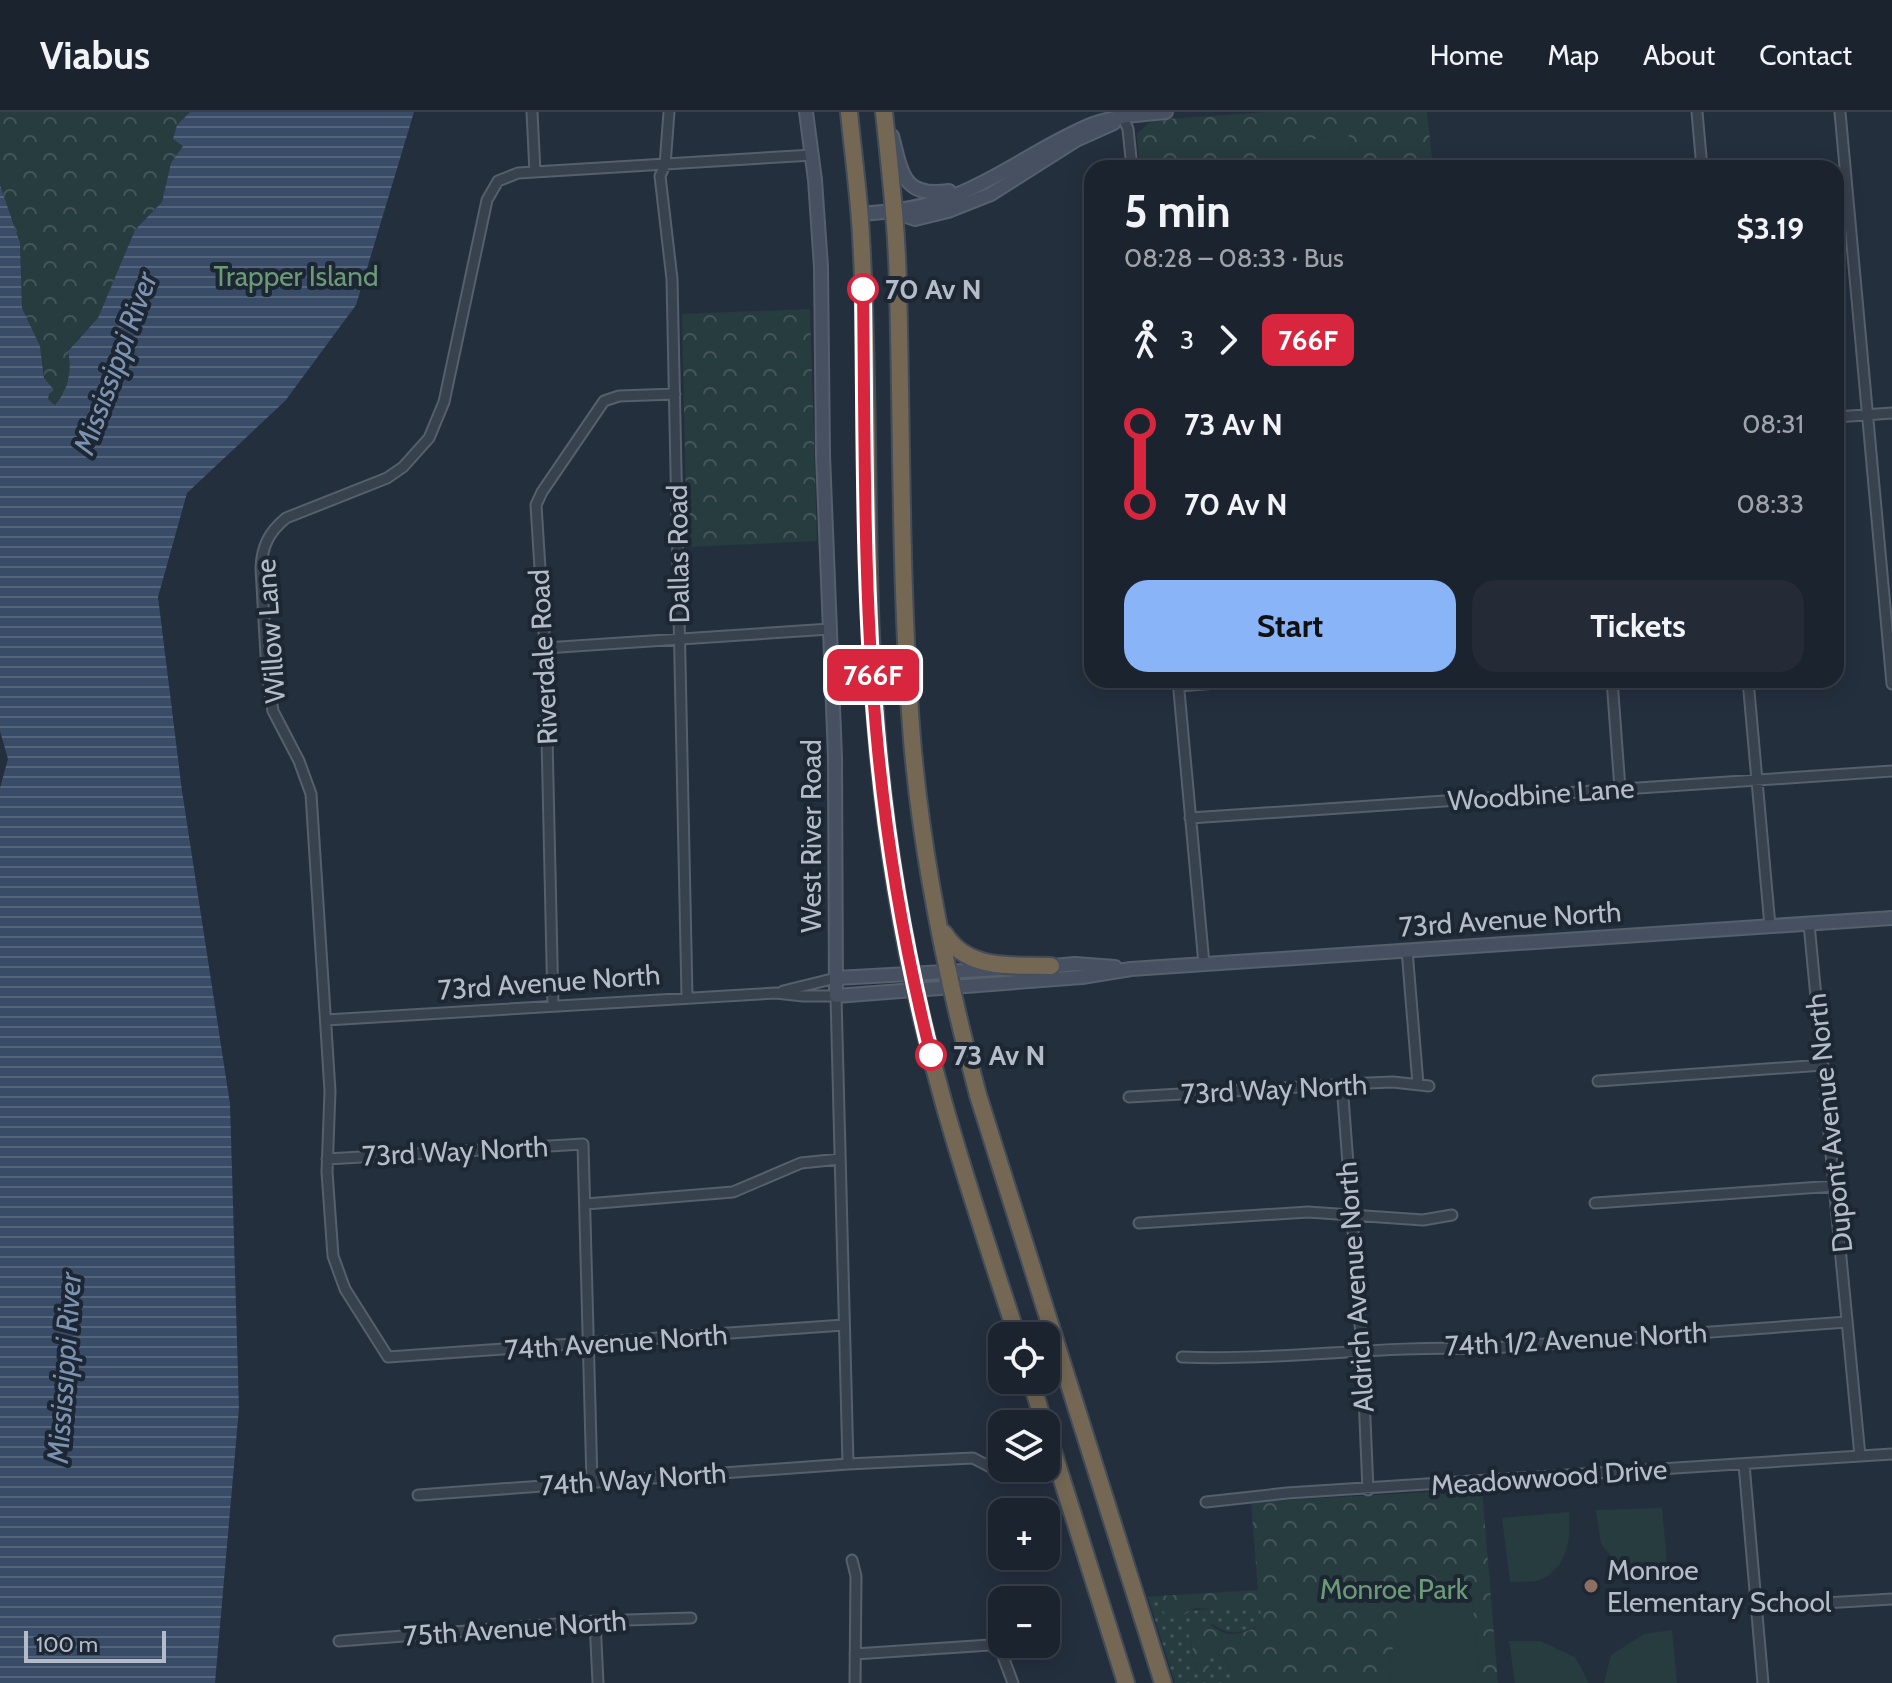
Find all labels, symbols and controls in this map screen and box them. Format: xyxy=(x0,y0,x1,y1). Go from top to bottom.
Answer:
text: Viabus xyxy=(40,32,150,79)
text: Home xyxy=(1430,38,1503,72)
text: Map xyxy=(1547,38,1599,72)
text: About xyxy=(1643,38,1715,72)
text: Contact xyxy=(1759,38,1852,72)
text: 5 min xyxy=(1124,185,1231,238)
text: $3.19 xyxy=(1736,210,1804,247)
text: 08:28 – 08:33 · Bus xyxy=(1124,242,1344,274)
park label: Trapper Island xyxy=(214,259,378,293)
water label: Mississippi River xyxy=(65,265,166,460)
place label: 70 Av N xyxy=(885,272,982,306)
marker: 70 Av N xyxy=(848,274,878,304)
icon: walk xyxy=(1124,318,1168,362)
icon: forward xyxy=(1206,318,1250,362)
text: 766F xyxy=(1278,323,1338,357)
text: 3 xyxy=(1180,324,1194,356)
text: 73 Av N xyxy=(1184,406,1283,443)
text: 08:31 xyxy=(1742,408,1804,440)
street label: Dallas Road xyxy=(660,484,696,624)
text: 70 Av N xyxy=(1184,486,1288,523)
text: 08:33 xyxy=(1737,488,1804,520)
street label: Willow Lane xyxy=(248,558,292,704)
street label: Riverdale Road xyxy=(521,568,565,746)
button: Start xyxy=(1124,580,1456,672)
button: Tickets xyxy=(1472,580,1804,672)
line badge: 766F xyxy=(817,649,929,701)
text: 766F xyxy=(843,658,903,692)
street label: West River Road xyxy=(794,739,828,933)
street label: Woodbine Lane xyxy=(1447,771,1635,817)
street label: 73rd Avenue North xyxy=(1398,894,1622,944)
street label: 73rd Avenue North xyxy=(437,957,661,1007)
street label: Dupont Avenue North xyxy=(1798,992,1860,1254)
place label: 73 Av N xyxy=(953,1038,1045,1072)
marker: 73 Av N xyxy=(916,1040,946,1070)
street label: 73rd Way North xyxy=(1180,1067,1368,1111)
street label: 73rd Way North xyxy=(361,1129,549,1173)
street label: Aldrich Avenue North xyxy=(1329,1160,1381,1414)
water label: Mississippi River xyxy=(39,1270,89,1466)
street label: 74th 1/2 Avenue North xyxy=(1444,1315,1708,1363)
street label: 74th Avenue North xyxy=(503,1317,729,1367)
map controls xyxy=(988,1322,1060,1658)
button: locate xyxy=(988,1322,1060,1394)
button: layers xyxy=(988,1410,1060,1482)
street label: Meadowwood Drive xyxy=(1430,1452,1668,1502)
street label: 74th Way North xyxy=(539,1456,727,1502)
button: + xyxy=(988,1498,1060,1570)
place label: Monroe Elementary School xyxy=(1607,1553,1832,1619)
park label: Monroe Park xyxy=(1320,1572,1469,1606)
marker: Monroe Elementary School xyxy=(1582,1577,1600,1595)
button: − xyxy=(988,1586,1060,1658)
street label: 75th Avenue North xyxy=(402,1603,628,1653)
scale bar xyxy=(24,1627,166,1663)
text: 100 m xyxy=(36,1631,98,1658)

